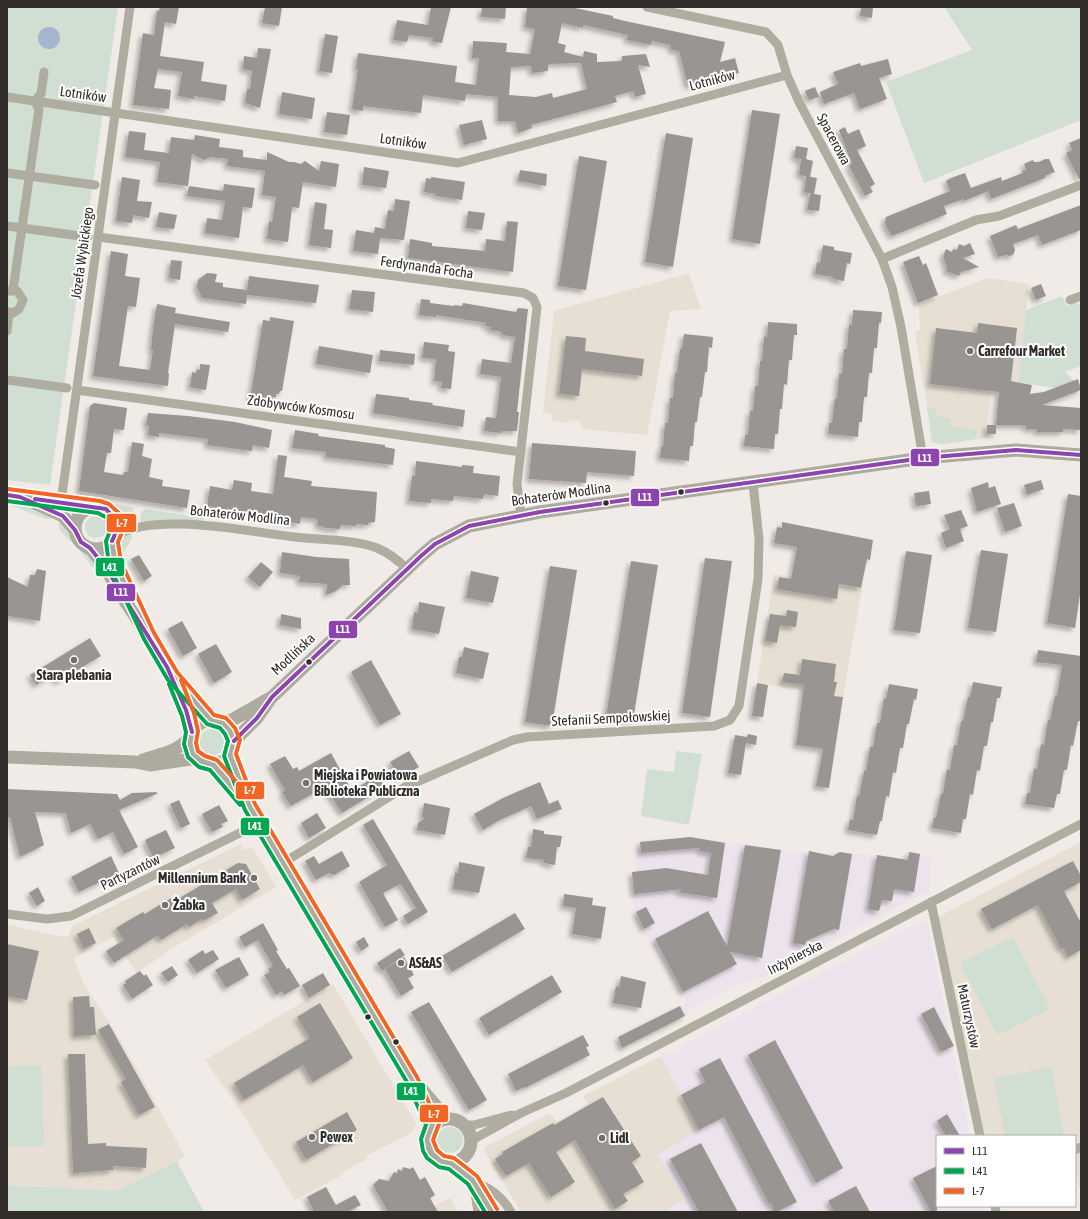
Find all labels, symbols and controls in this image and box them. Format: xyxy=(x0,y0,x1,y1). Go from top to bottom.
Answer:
street label: Lotników xyxy=(687,66,737,94)
street label: Lotników xyxy=(59,83,108,105)
street label: Spacerowa xyxy=(814,111,854,167)
street label: Lotników xyxy=(379,130,428,152)
street label: Józefa Wybickiego xyxy=(68,206,96,300)
street label: Ferdynanda Focha xyxy=(379,253,475,281)
place label: Carrefour Market xyxy=(978,343,1065,359)
marker: Carrefour Market xyxy=(965,346,975,356)
street label: Zdobywców Kosmosu xyxy=(246,392,356,422)
line badge: L11 xyxy=(910,448,940,467)
text: L11 xyxy=(918,452,932,464)
street label: Bohaterów Modlina xyxy=(510,479,612,509)
unlabelled marker xyxy=(676,487,686,497)
line badge: L11 xyxy=(630,488,660,507)
text: L11 xyxy=(638,491,652,503)
unlabelled marker xyxy=(601,498,611,508)
street label: Bohaterów Modlina xyxy=(189,502,291,528)
line badge: L-7 xyxy=(106,513,137,533)
text: L-7 xyxy=(116,517,128,529)
line badge: L41 xyxy=(95,557,125,577)
text: L41 xyxy=(103,561,117,573)
line badge: L11 xyxy=(106,583,136,602)
text: L11 xyxy=(114,586,128,598)
line badge: L11 xyxy=(328,620,358,639)
text: L11 xyxy=(336,623,350,635)
street label: Modlińska xyxy=(268,630,318,678)
marker: Stara plebania xyxy=(69,655,79,665)
unlabelled marker xyxy=(304,657,314,667)
place label: Stara plebania xyxy=(37,667,112,683)
street label: Stefanii Sempołowskiej xyxy=(551,707,671,729)
place label: Miejska i Powiatowa Biblioteka Publiczna xyxy=(314,767,420,799)
marker: Miejska i Powiatowa Biblioteka Publiczna xyxy=(301,778,311,788)
line badge: L-7 xyxy=(235,781,265,800)
text: L-7 xyxy=(244,784,256,796)
line badge: L41 xyxy=(240,817,270,836)
text: L41 xyxy=(248,820,262,832)
street label: Partyzantów xyxy=(98,851,163,893)
place label: Millennium Bank xyxy=(158,870,247,886)
marker: Millennium Bank xyxy=(249,873,259,883)
place label: Żabka xyxy=(173,896,206,913)
marker: Żabka xyxy=(160,900,170,910)
street label: Inżynierska xyxy=(765,936,825,978)
place label: AS&AS xyxy=(408,955,442,971)
marker: AS&AS xyxy=(396,958,406,968)
street label: Maturzystów xyxy=(954,982,984,1050)
unlabelled marker xyxy=(363,1012,373,1022)
unlabelled marker xyxy=(391,1037,401,1047)
line badge: L41 xyxy=(396,1082,426,1101)
text: L41 xyxy=(404,1085,418,1097)
line badge: L-7 xyxy=(419,1104,449,1123)
text: L-7 xyxy=(428,1108,440,1120)
place label: Pewex xyxy=(320,1129,353,1145)
place label: Lidl xyxy=(610,1130,629,1146)
marker: Pewex xyxy=(307,1132,317,1142)
marker: Lidl xyxy=(597,1133,607,1143)
legend xyxy=(936,1135,1076,1207)
text: L11 xyxy=(972,1144,988,1158)
text: L41 xyxy=(972,1164,988,1178)
text: L-7 xyxy=(972,1184,985,1198)

